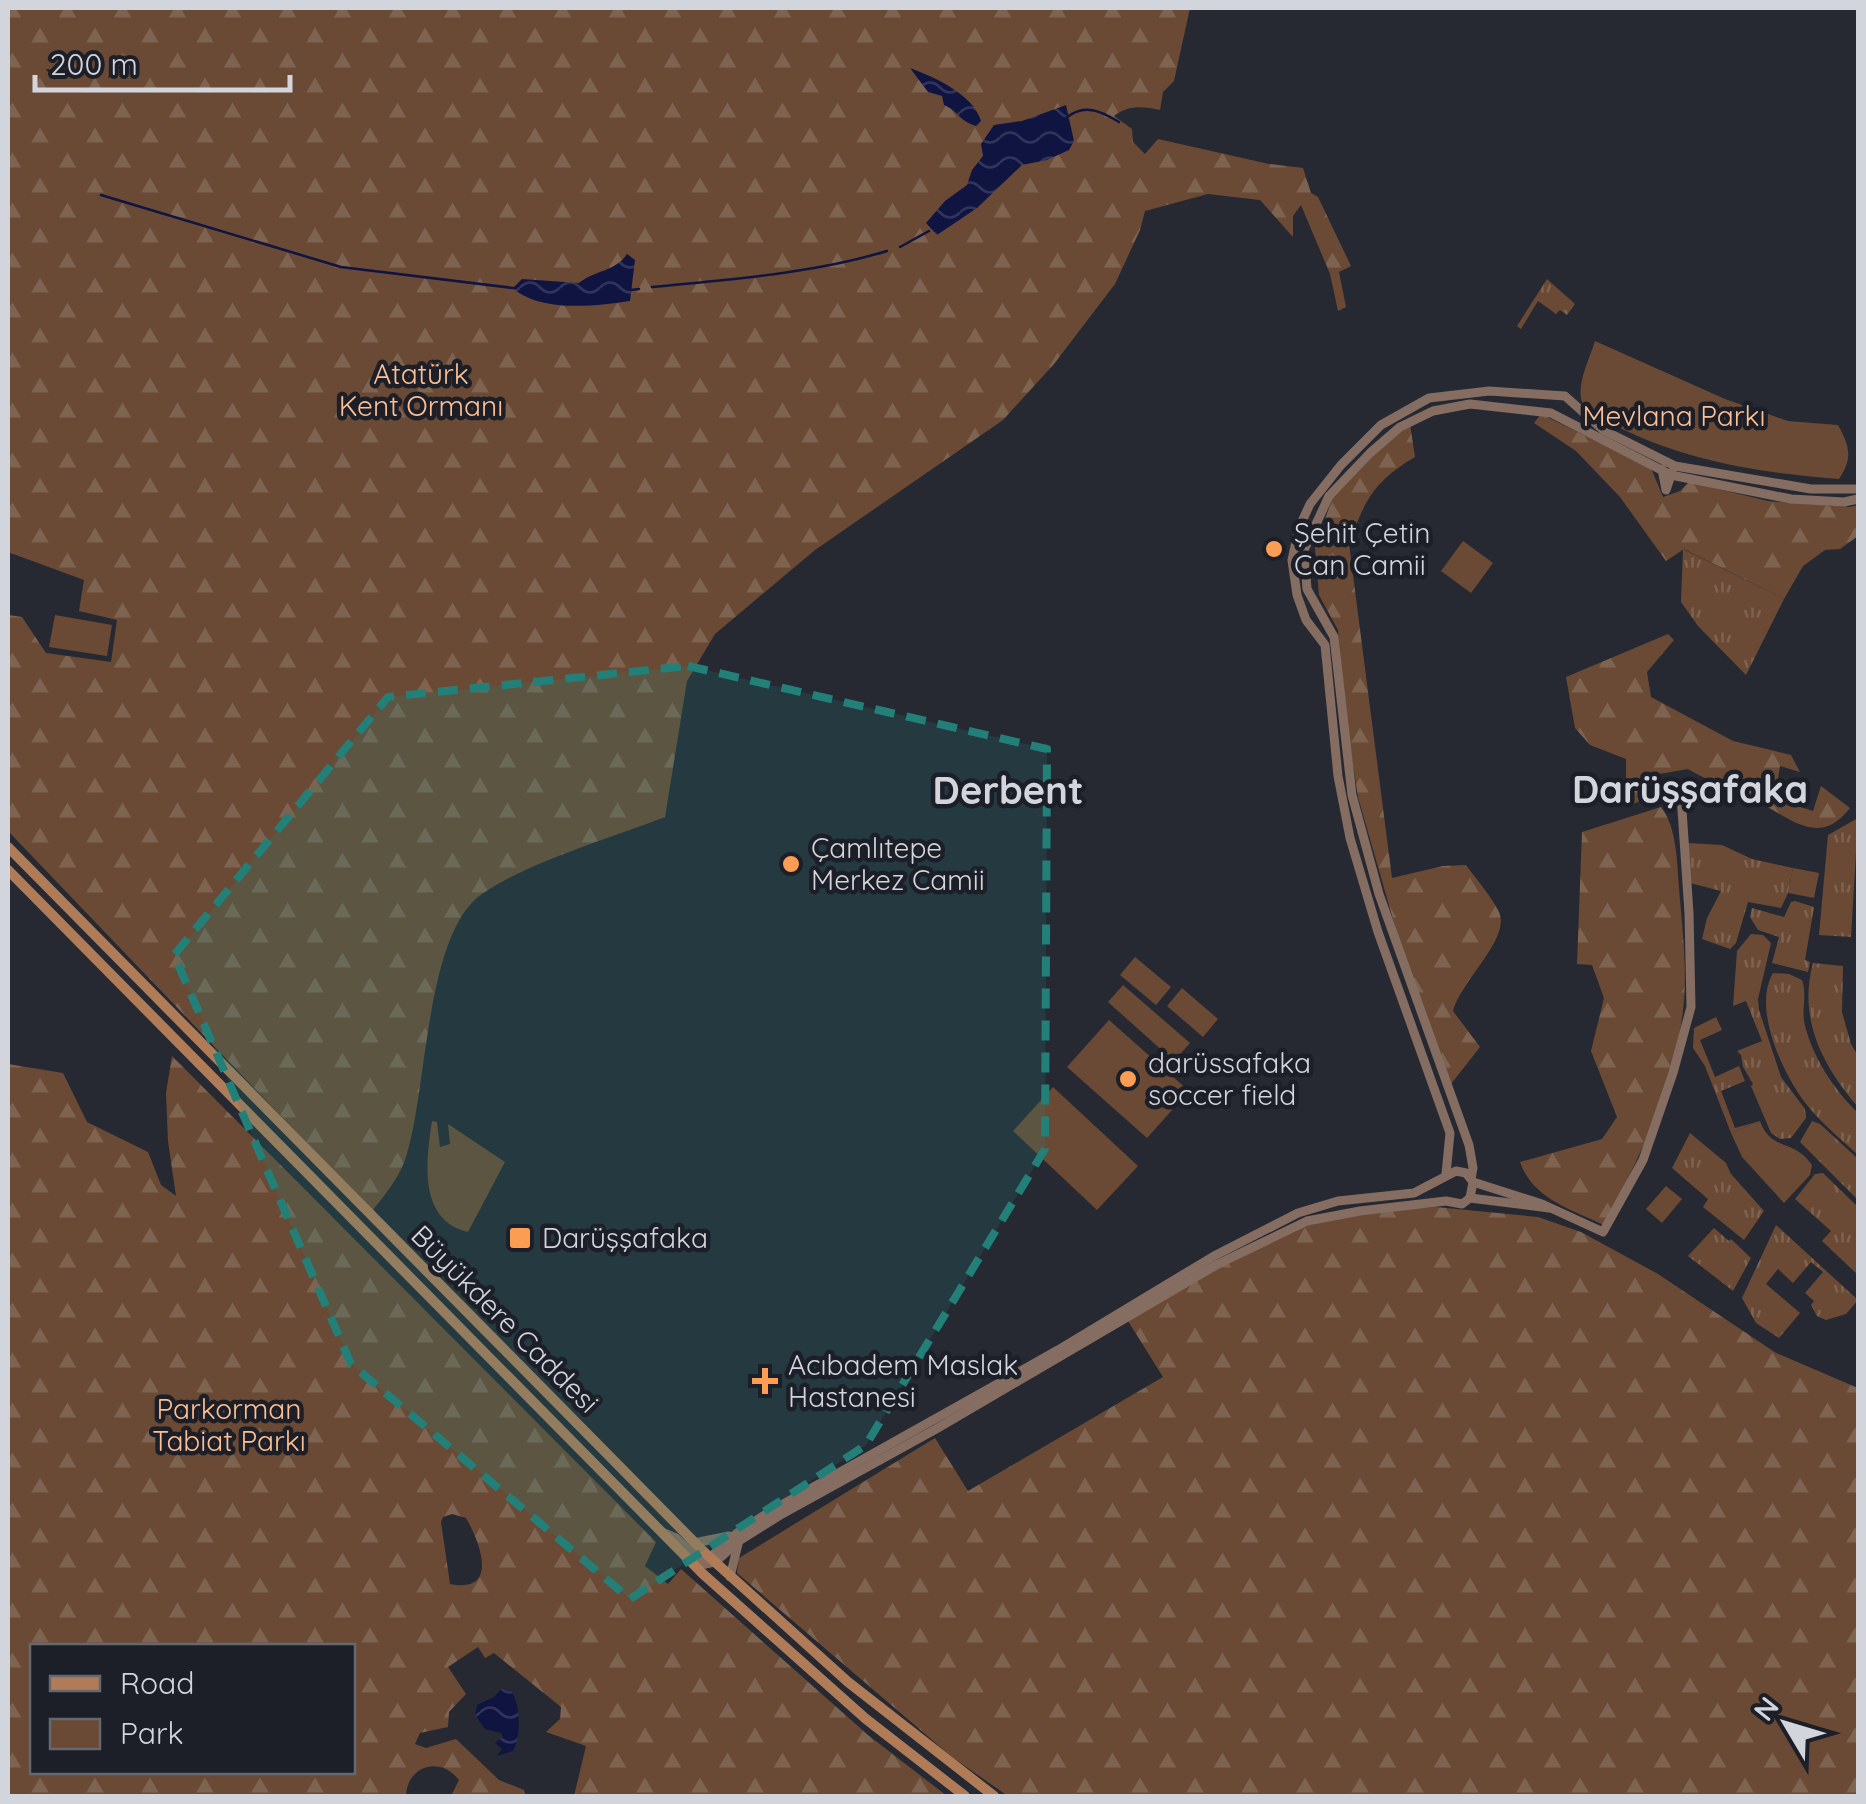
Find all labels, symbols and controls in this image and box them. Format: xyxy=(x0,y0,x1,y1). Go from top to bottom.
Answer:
scale bar xyxy=(35,30,290,92)
text: 200 m xyxy=(50,45,138,83)
park label: Atatürk Kent Ormanı xyxy=(339,356,503,423)
park label: Mevlana Parkı xyxy=(1582,398,1766,433)
place label: Şehit Çetin Can Camii xyxy=(1294,515,1430,582)
marker: Şehit Çetin Can Camii xyxy=(1263,538,1285,560)
district label: Darüşşafaka xyxy=(1572,765,1808,813)
district label: Derbent xyxy=(933,766,1083,814)
place label: Çamlıtepe Merkez Camii xyxy=(811,830,985,897)
marker: Çamlıtepe Merkez Camii xyxy=(780,853,802,875)
place label: darüssafaka soccer field xyxy=(1148,1045,1311,1112)
marker: darüssafaka soccer field xyxy=(1117,1068,1139,1090)
street label: Büyükdere Caddesi xyxy=(404,1218,606,1420)
place label: Darüşşafaka xyxy=(542,1220,708,1255)
marker: Darüşşafaka xyxy=(507,1225,533,1251)
place label: Acıbadem Maslak Hastanesi xyxy=(788,1347,1018,1414)
marker: Acıbadem Maslak Hastanesi xyxy=(752,1368,778,1394)
park label: Parkorman Tabiat Parkı xyxy=(152,1391,306,1458)
legend xyxy=(30,1644,355,1774)
text: Road xyxy=(120,1664,194,1702)
north arrow xyxy=(1736,1674,1836,1774)
text: N xyxy=(1746,1689,1786,1727)
text: Park xyxy=(120,1714,184,1752)

